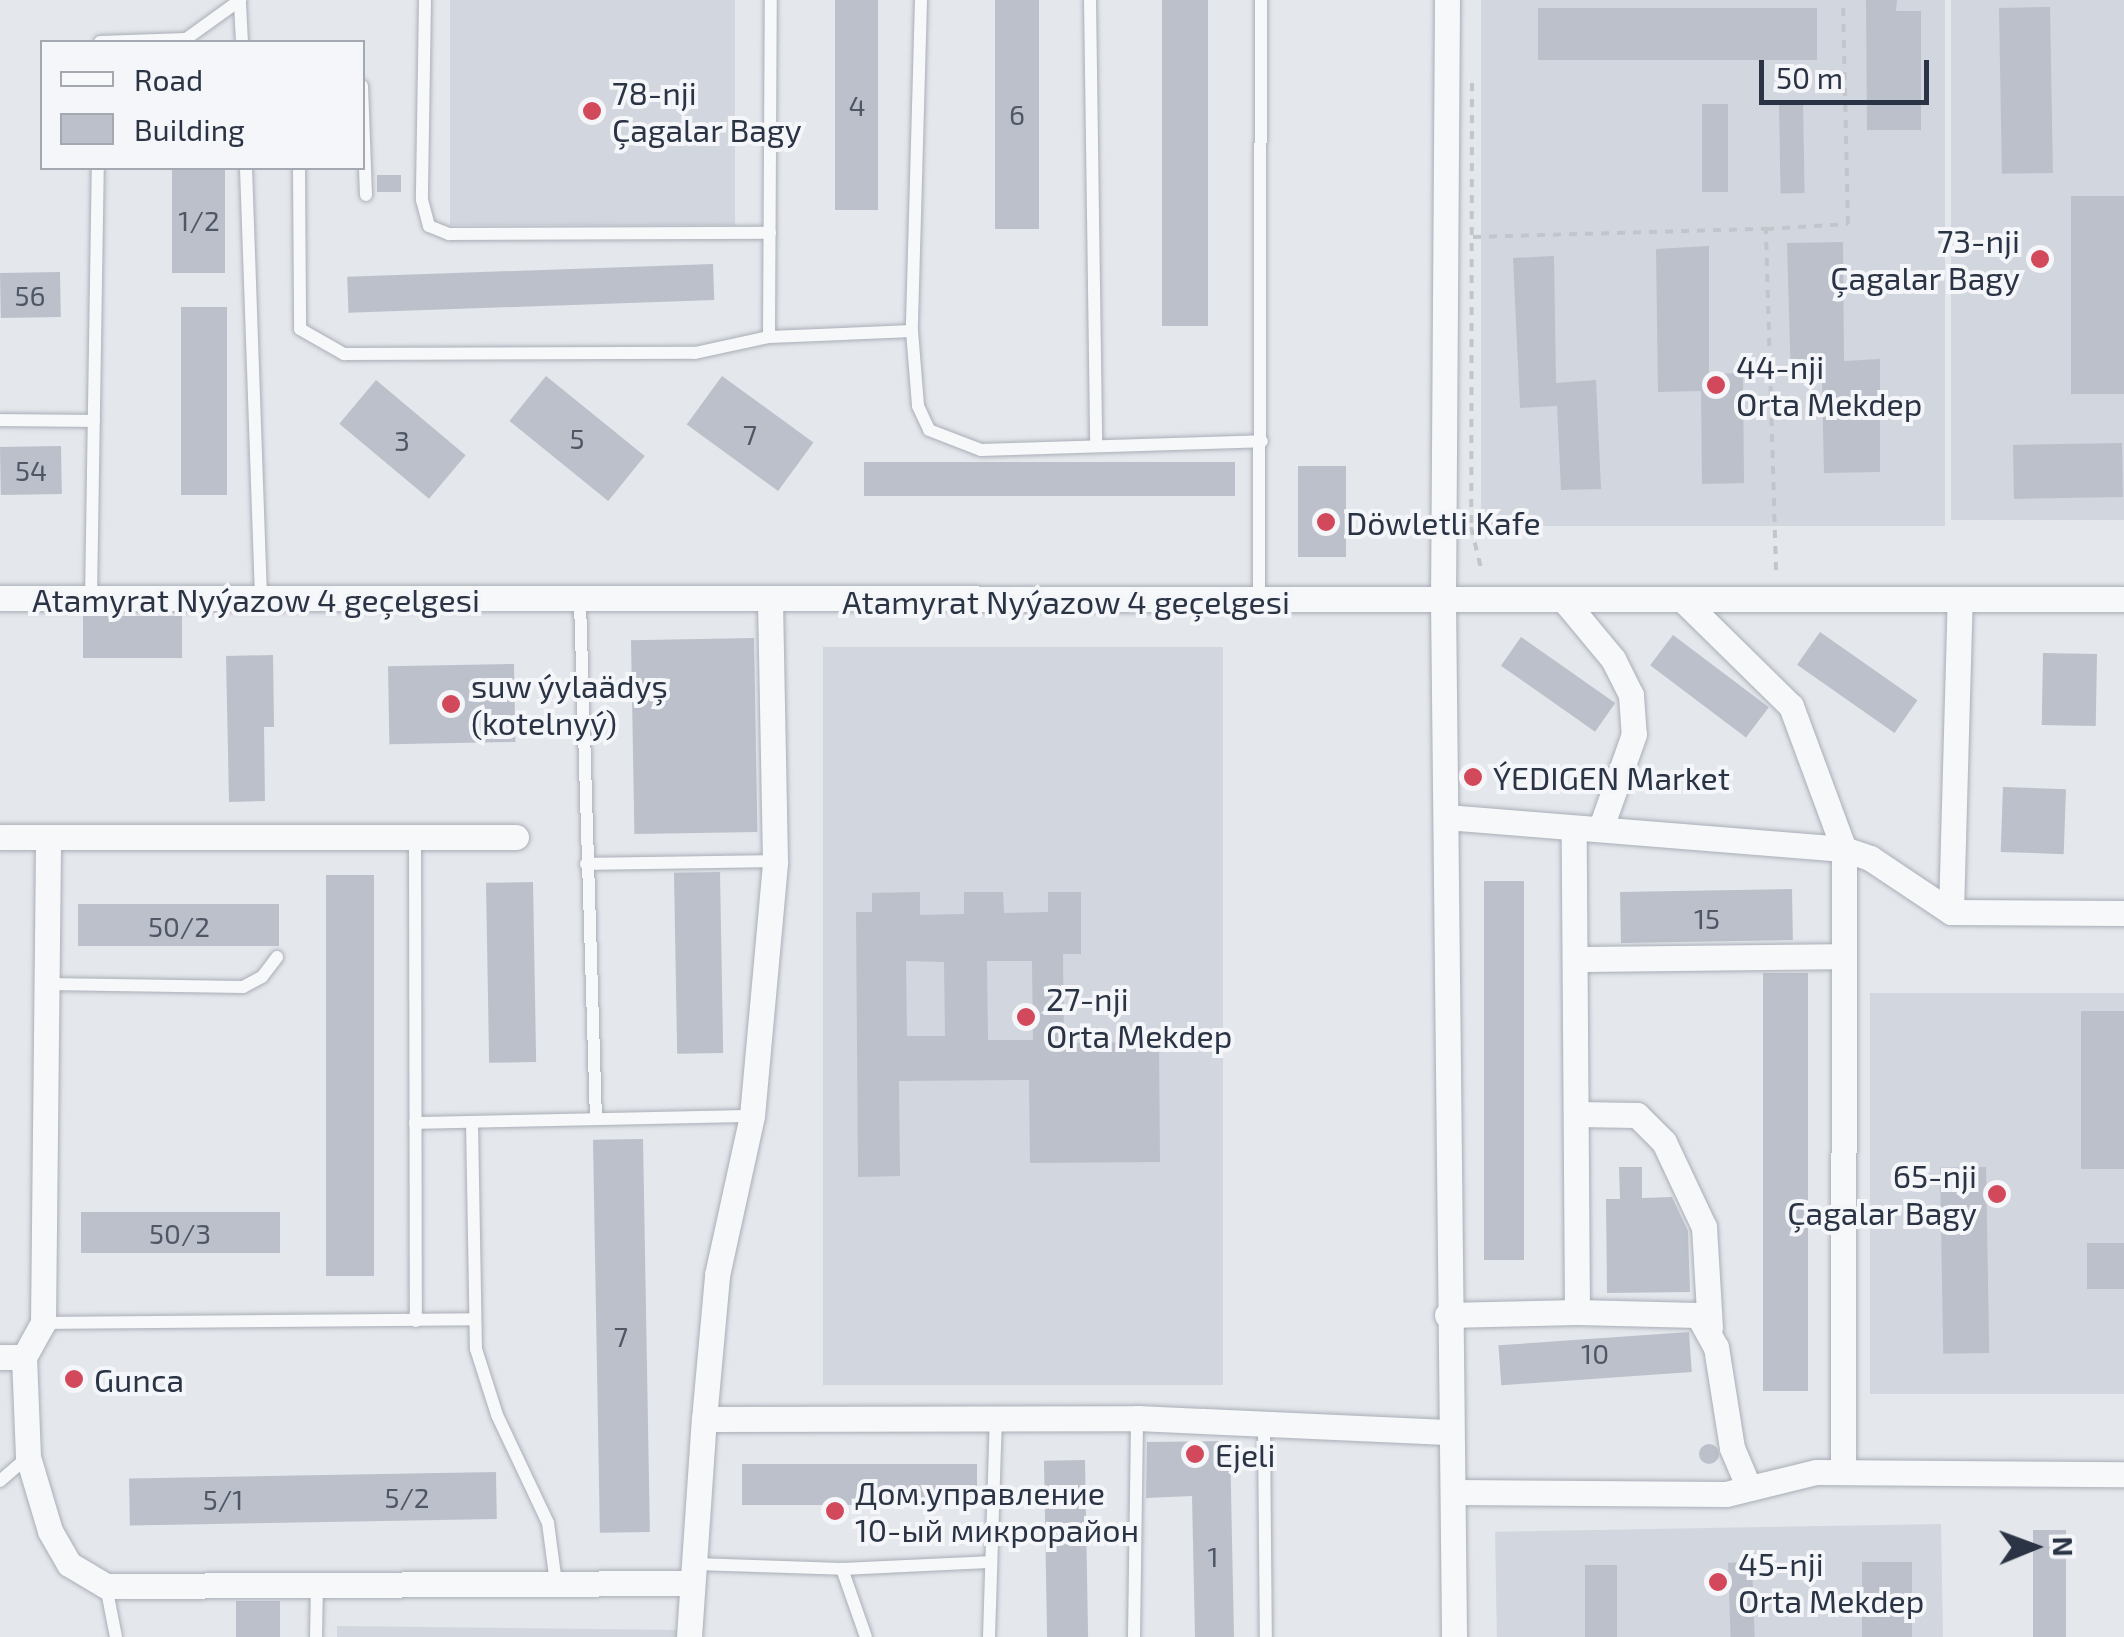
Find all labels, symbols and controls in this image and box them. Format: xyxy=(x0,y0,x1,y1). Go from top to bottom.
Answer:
legend xyxy=(40,40,365,170)
scale bar xyxy=(1764,40,1934,102)
text: 50 m xyxy=(1776,59,1843,95)
text: Road xyxy=(134,61,203,97)
place label: 78-nji Çagalar Bagy xyxy=(612,74,802,149)
house number: 4 xyxy=(848,88,866,122)
house number: 6 xyxy=(1009,97,1025,131)
marker: 78-nji Çagalar Bagy xyxy=(581,100,603,122)
text: Building xyxy=(134,111,245,147)
house number: 1/2 xyxy=(178,203,220,237)
place label: 73-nji Çagalar Bagy xyxy=(1830,222,2020,297)
marker: 73-nji Çagalar Bagy xyxy=(2029,248,2051,270)
house number: 56 xyxy=(14,278,46,312)
place label: 44-nji Orta Mekdep xyxy=(1736,348,1922,423)
marker: 44-nji Orta Mekdep xyxy=(1705,374,1727,396)
house number: 7 xyxy=(743,417,757,451)
house number: 5 xyxy=(569,421,585,455)
house number: 3 xyxy=(394,423,410,457)
house number: 54 xyxy=(15,453,47,487)
place label: Döwletli Kafe xyxy=(1346,503,1541,541)
marker: Döwletli Kafe xyxy=(1315,511,1337,533)
street label: Atamyrat Nyýazow 4 geçelgesi xyxy=(32,580,480,618)
street label: Atamyrat Nyýazow 4 geçelgesi xyxy=(842,582,1290,620)
place label: suw ýylaädyş (kotelnyý) xyxy=(471,667,669,742)
marker: suw ýylaädyş (kotelnyý) xyxy=(440,693,462,715)
place label: ÝEDIGEN Market xyxy=(1493,758,1730,796)
marker: ÝEDIGEN Market xyxy=(1462,766,1484,788)
house number: 15 xyxy=(1694,901,1720,935)
house number: 50/2 xyxy=(148,909,210,943)
place label: 27-nji Orta Mekdep xyxy=(1046,980,1232,1055)
marker: 27-nji Orta Mekdep xyxy=(1015,1006,1037,1028)
place label: 65-nji Çagalar Bagy xyxy=(1787,1157,1977,1232)
marker: 65-nji Çagalar Bagy xyxy=(1986,1183,2008,1205)
house number: 50/3 xyxy=(149,1216,211,1250)
house number: 7 xyxy=(614,1319,628,1353)
house number: 10 xyxy=(1581,1336,1609,1370)
place label: Gunca xyxy=(94,1360,184,1398)
marker: Gunca xyxy=(63,1368,85,1390)
place label: Ejeli xyxy=(1215,1435,1276,1473)
marker: Ejeli xyxy=(1184,1443,1206,1465)
place label: Дом.управление 10-ый микрорайон xyxy=(855,1474,1139,1549)
house number: 5/2 xyxy=(384,1480,430,1514)
house number: 5/1 xyxy=(203,1482,243,1516)
north arrow xyxy=(1984,1497,2084,1597)
marker: Дом.управление 10-ый микрорайон xyxy=(824,1500,846,1522)
text: N xyxy=(2047,1536,2081,1557)
house number: 1 xyxy=(1207,1539,1219,1573)
place label: 45-nji Orta Mekdep xyxy=(1738,1545,1924,1620)
marker: 45-nji Orta Mekdep xyxy=(1707,1571,1729,1593)

